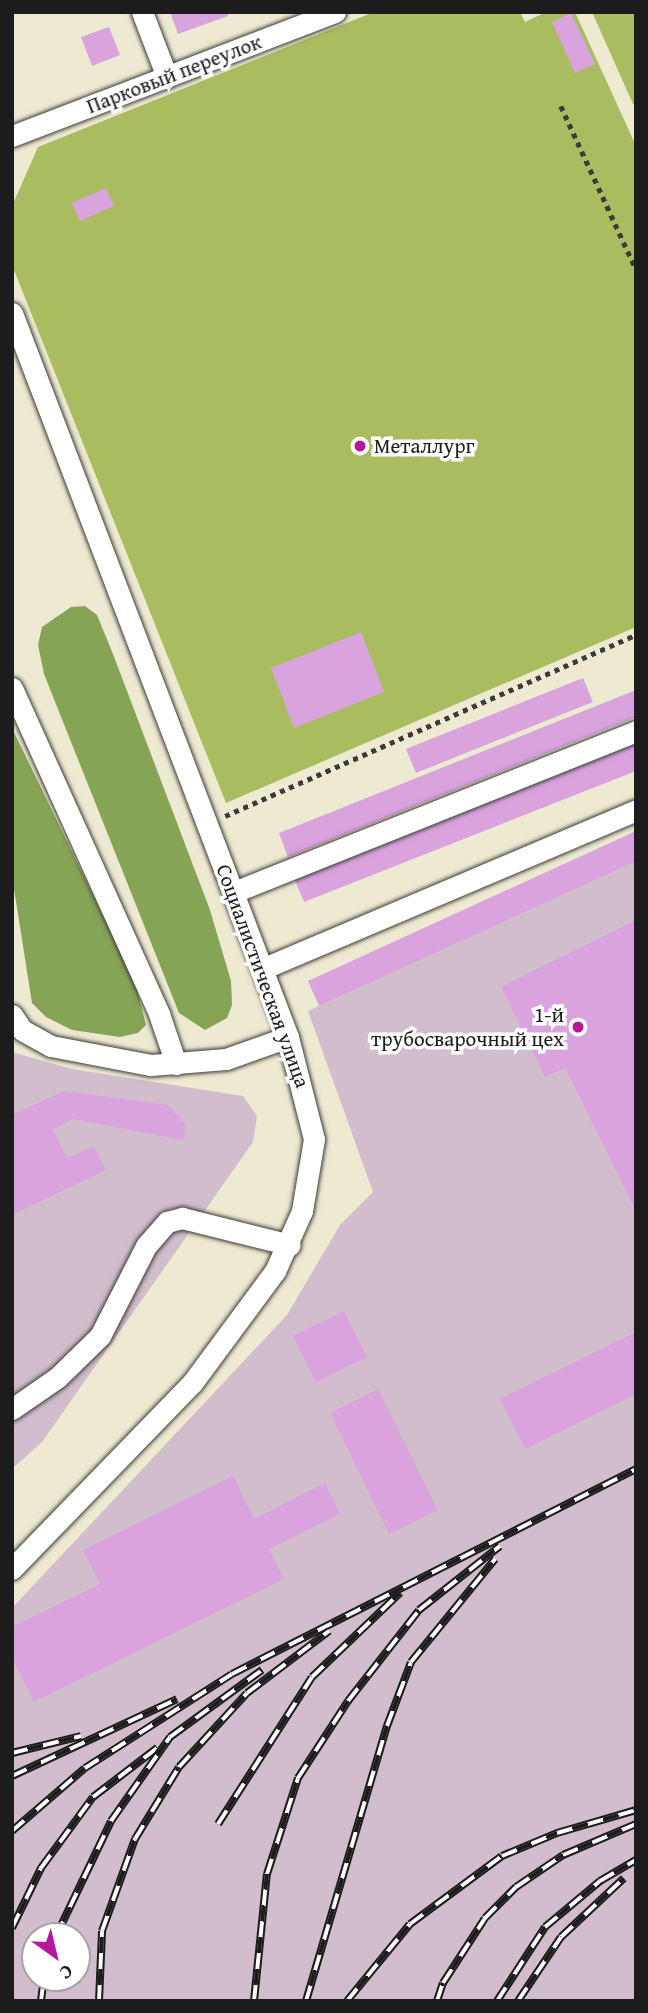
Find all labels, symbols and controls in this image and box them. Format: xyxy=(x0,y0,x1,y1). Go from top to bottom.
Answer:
street label: Парковый переулок xyxy=(83,29,265,119)
place label: Металлург xyxy=(374,433,474,459)
marker: Металлург xyxy=(352,438,368,454)
street label: Социалистическая улица xyxy=(211,861,315,1091)
place label: 1-й трубосварочный цех xyxy=(371,1002,564,1052)
marker: 1-й трубосварочный цех xyxy=(570,1019,586,1035)
north arrow xyxy=(21,1922,91,1992)
text: С xyxy=(54,1958,79,1987)

